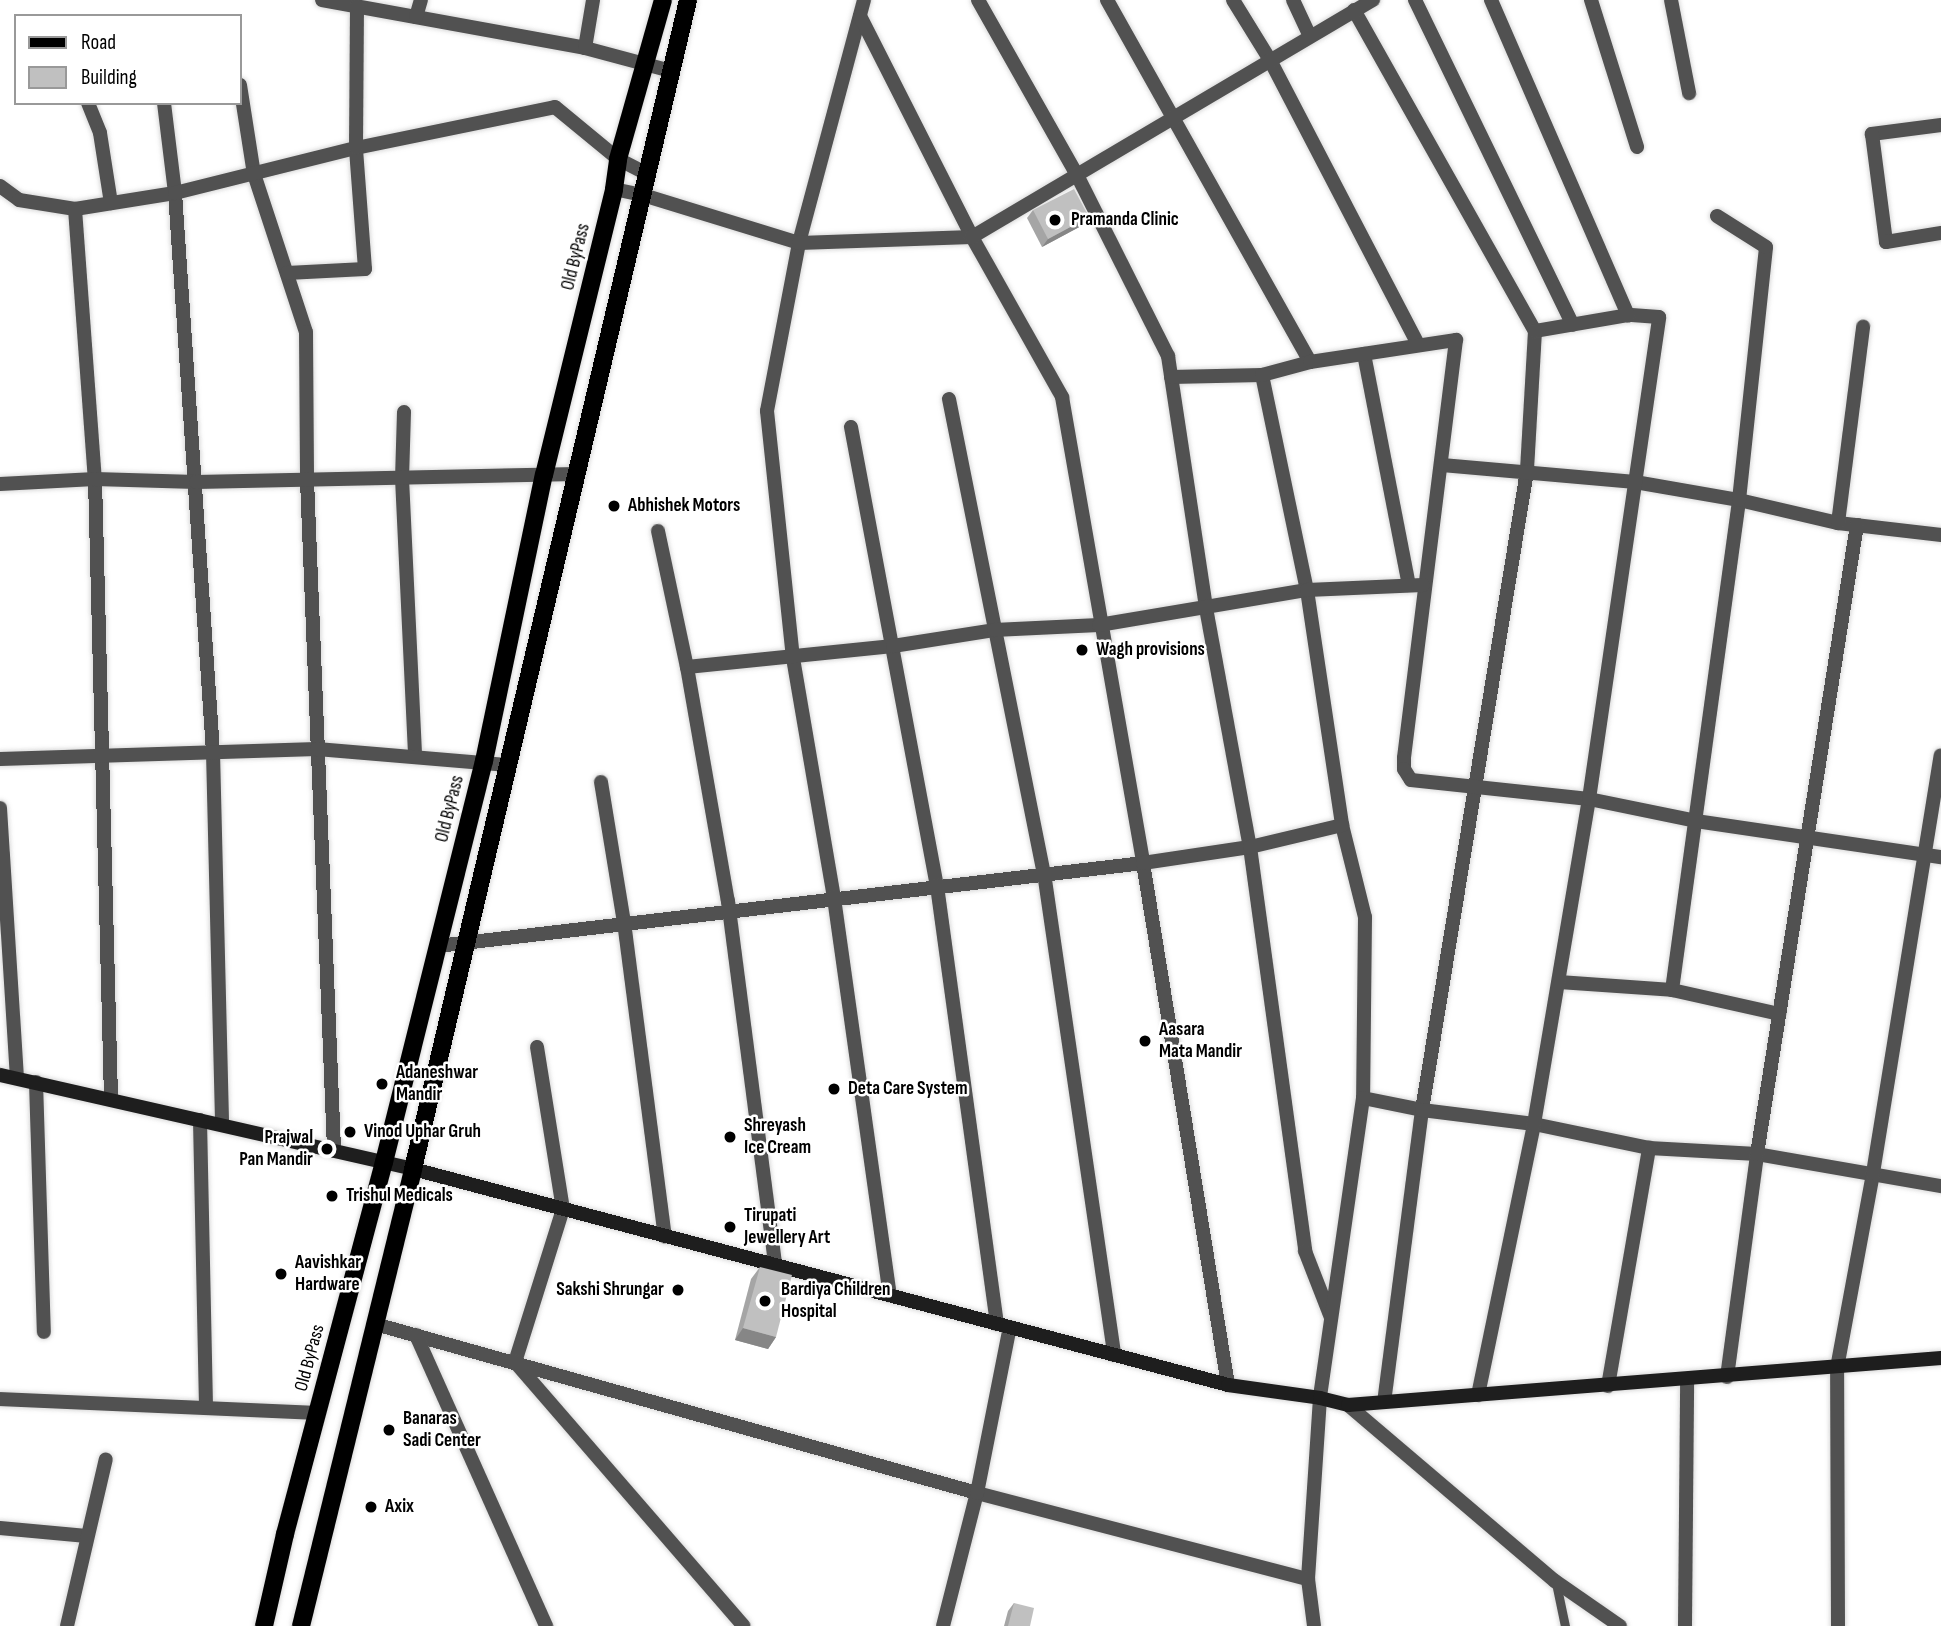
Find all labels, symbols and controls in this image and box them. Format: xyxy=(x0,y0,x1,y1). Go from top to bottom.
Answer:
legend xyxy=(14,14,242,105)
text: Road xyxy=(81,30,116,55)
text: Building xyxy=(81,65,137,90)
place label: Pramanda Clinic xyxy=(1071,209,1179,231)
marker: Pramanda Clinic xyxy=(1045,210,1065,230)
street label: Old ByPass xyxy=(557,221,595,293)
place label: Abhishek Motors xyxy=(628,495,740,517)
marker: Abhishek Motors xyxy=(606,498,622,514)
place label: Wagh provisions xyxy=(1096,639,1205,661)
marker: Wagh provisions xyxy=(1074,642,1090,658)
street label: Old ByPass xyxy=(431,773,469,845)
place label: Aasara Mata Mandir xyxy=(1159,1019,1242,1063)
marker: Aasara Mata Mandir xyxy=(1137,1033,1153,1049)
place label: Adaneshwar Mandir xyxy=(396,1062,478,1106)
marker: Adaneshwar Mandir xyxy=(374,1076,390,1092)
place label: Deta Care System xyxy=(848,1078,968,1100)
marker: Deta Care System xyxy=(826,1081,842,1097)
place label: Shreyash Ice Cream xyxy=(744,1115,811,1159)
place label: Vinod Uphar Gruh xyxy=(364,1121,481,1143)
marker: Vinod Uphar Gruh xyxy=(342,1124,358,1140)
place label: Prajwal Pan Mandir xyxy=(239,1127,313,1171)
marker: Shreyash Ice Cream xyxy=(722,1129,738,1145)
marker: Prajwal Pan Mandir xyxy=(319,1141,335,1157)
place label: Trishul Medicals xyxy=(346,1185,453,1207)
marker: Trishul Medicals xyxy=(324,1188,340,1204)
place label: Tirupati Jewellery Art xyxy=(744,1205,830,1249)
marker: Tirupati Jewellery Art xyxy=(722,1219,738,1235)
place label: Aavishkar Hardware xyxy=(295,1252,361,1296)
marker: Aavishkar Hardware xyxy=(273,1266,289,1282)
place label: Sakshi Shrungar xyxy=(556,1279,664,1301)
place label: Bardiya Children Hospital xyxy=(781,1279,891,1323)
marker: Sakshi Shrungar xyxy=(670,1282,686,1298)
marker: Bardiya Children Hospital xyxy=(755,1291,775,1311)
street label: Old ByPass xyxy=(290,1322,330,1394)
place label: Banaras Sadi Center xyxy=(403,1408,481,1452)
marker: Banaras Sadi Center xyxy=(381,1422,397,1438)
place label: Axix xyxy=(385,1496,414,1518)
marker: Axix xyxy=(363,1499,379,1515)

